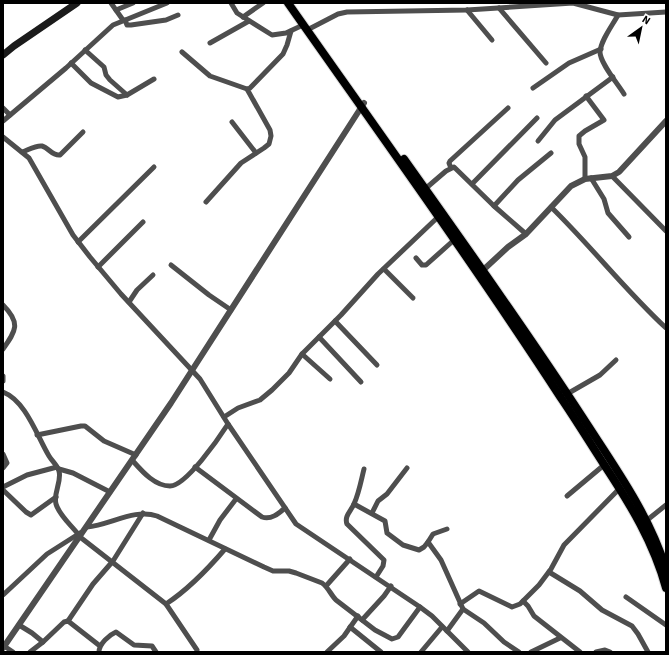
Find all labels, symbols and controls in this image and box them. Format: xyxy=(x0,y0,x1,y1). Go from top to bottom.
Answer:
north arrow xyxy=(621,8,661,48)
text: N xyxy=(639,12,653,28)

